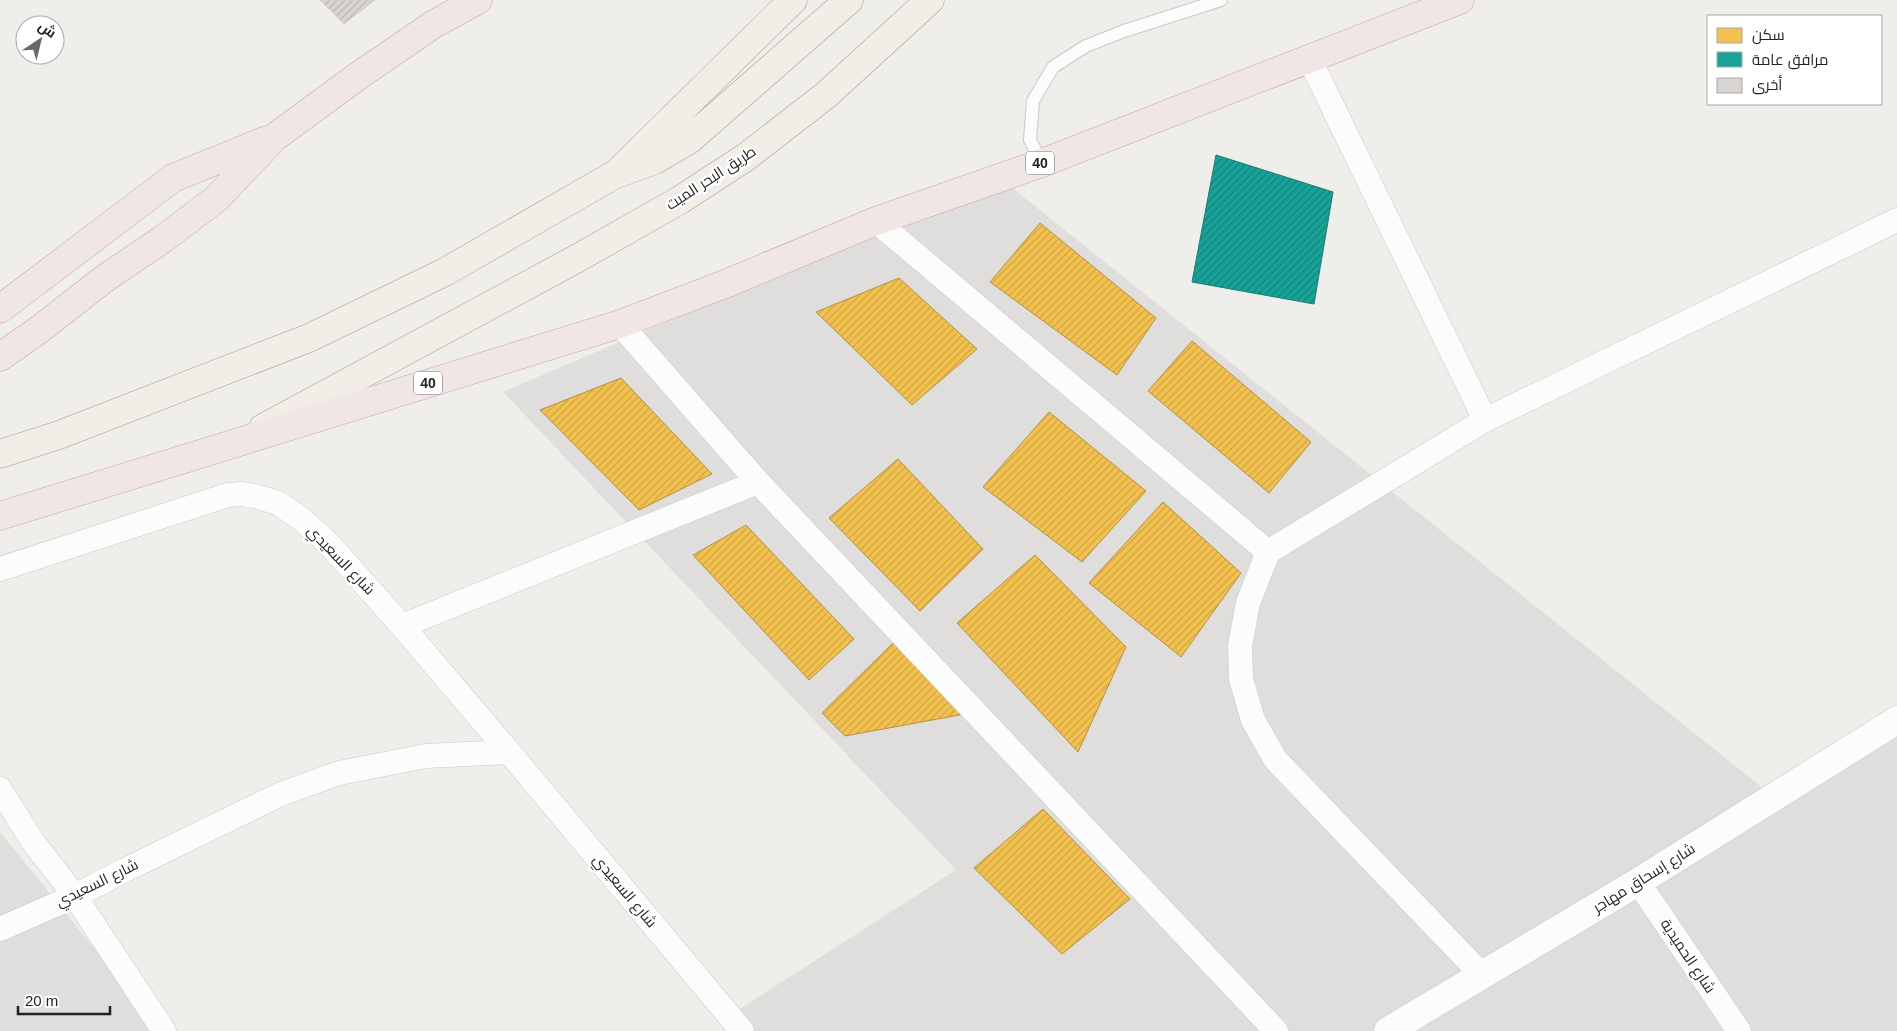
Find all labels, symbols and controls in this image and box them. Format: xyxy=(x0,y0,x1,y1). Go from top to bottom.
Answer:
north arrow xyxy=(15,15,65,65)
legend xyxy=(1707,15,1882,105)
text: ش xyxy=(35,18,59,42)
text: سكن xyxy=(1752,26,1785,45)
text: مرافق عامة xyxy=(1752,51,1828,70)
text: أخرى xyxy=(1752,75,1782,95)
street label: طريق البحر الميت xyxy=(663,142,760,215)
road number: 40 xyxy=(1026,152,1054,174)
road number: 40 xyxy=(414,372,442,394)
street label: شارع السعيدي xyxy=(301,521,379,601)
street label: شارع إسحاق مهاجر xyxy=(1589,839,1699,919)
street label: شارع السعيدي xyxy=(587,851,661,933)
street label: شارع السعيدي xyxy=(53,855,143,913)
street label: شارع الحميدية xyxy=(1655,915,1719,998)
scale bar xyxy=(18,984,110,1016)
text: 20 m xyxy=(25,992,58,1009)

